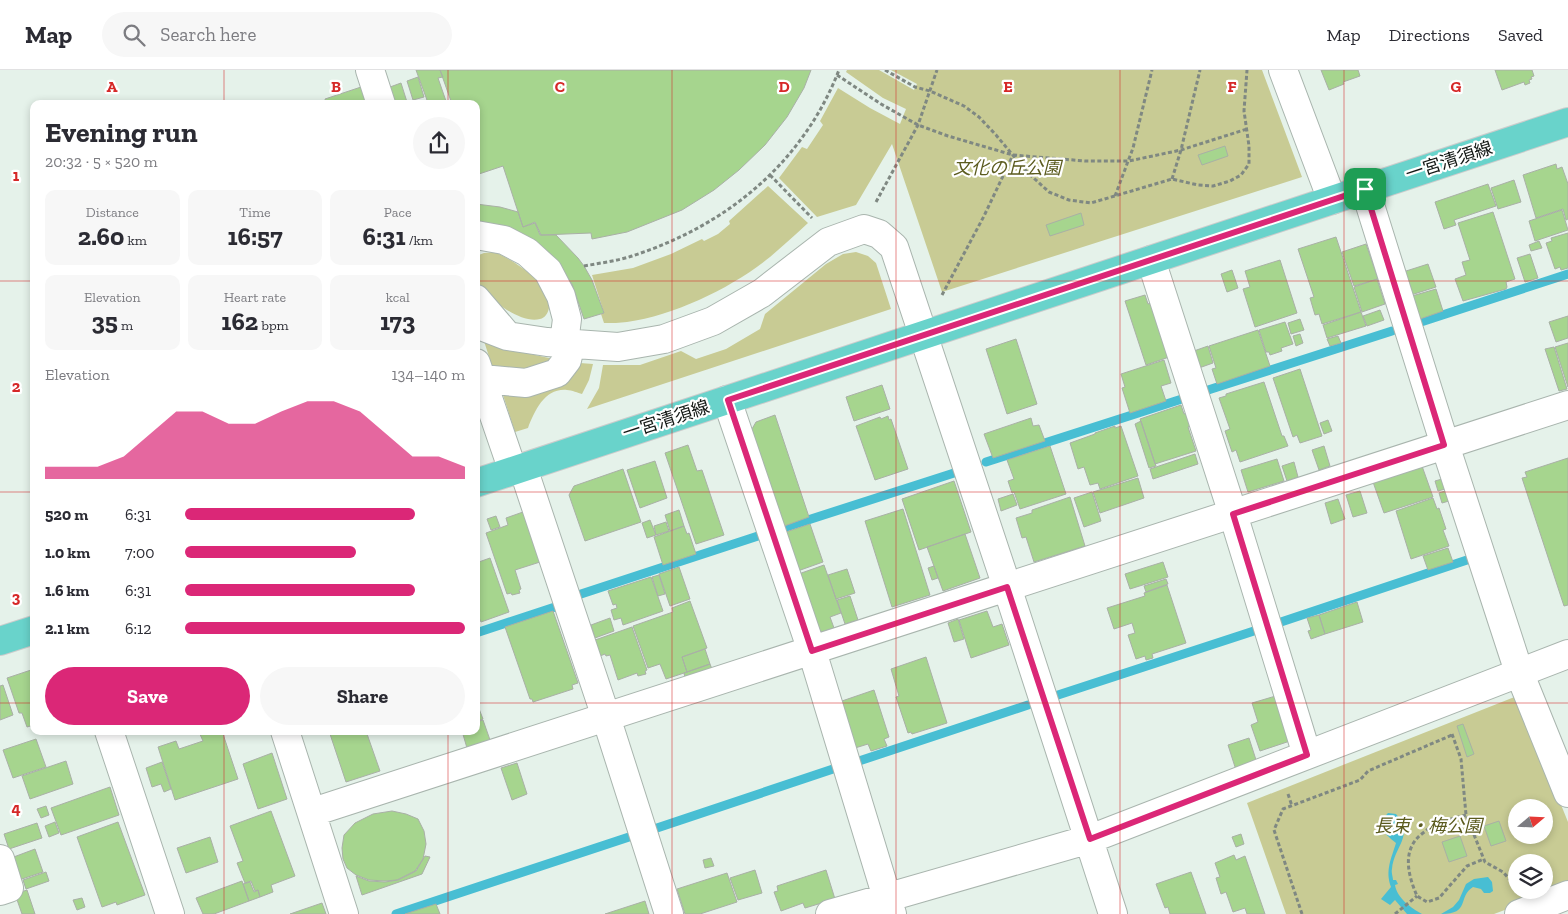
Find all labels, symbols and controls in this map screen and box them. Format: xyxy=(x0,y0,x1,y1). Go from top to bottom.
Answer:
search box xyxy=(102,12,452,57)
text: Map xyxy=(25,20,72,49)
icon: search xyxy=(120,21,148,49)
text: Search here xyxy=(160,23,257,46)
text: Map xyxy=(1326,24,1361,46)
text: Directions xyxy=(1389,24,1470,46)
text: Saved xyxy=(1498,24,1543,46)
text: A xyxy=(107,77,118,96)
text: B xyxy=(331,77,341,96)
text: C xyxy=(555,77,565,96)
text: D xyxy=(778,77,790,96)
text: E xyxy=(1003,77,1013,96)
text: F xyxy=(1227,77,1237,96)
text: G xyxy=(1451,77,1462,96)
text: Evening run xyxy=(45,116,198,149)
button: share xyxy=(413,117,465,169)
street label: 一宮清須線 xyxy=(1403,137,1495,185)
text: 20:32 · 5 × 520 m xyxy=(45,152,158,171)
park label: 文化の丘公園 xyxy=(953,157,1064,179)
text: 1 xyxy=(13,166,20,185)
pin xyxy=(1344,168,1386,210)
icon: arrive xyxy=(1351,175,1379,203)
text: Distance xyxy=(86,204,139,221)
text: Time xyxy=(239,204,271,221)
text: Pace xyxy=(384,204,412,221)
text: 2.60 xyxy=(78,221,124,251)
text: 16:57 xyxy=(227,221,283,251)
text: 6:31 xyxy=(363,221,406,251)
text: km xyxy=(124,232,147,249)
text: /km xyxy=(406,232,433,249)
text: Elevation xyxy=(84,289,141,306)
text: Heart rate xyxy=(224,289,286,306)
text: kcal xyxy=(386,289,410,306)
text: 35 xyxy=(92,306,118,336)
text: 162 xyxy=(221,306,258,336)
text: 173 xyxy=(380,306,415,336)
text: m xyxy=(118,317,133,334)
text: bpm xyxy=(258,317,289,334)
text: Elevation xyxy=(45,365,110,384)
text: 134–140 m xyxy=(391,365,465,384)
text: 2 xyxy=(12,377,21,396)
street label: 一宮清須線 xyxy=(620,396,712,444)
text: 520 m xyxy=(45,505,88,524)
text: 6:31 xyxy=(125,505,151,524)
text: 1.0 km xyxy=(45,543,90,562)
text: 7:00 xyxy=(125,543,155,562)
text: 1.6 km xyxy=(45,581,89,600)
text: 6:31 xyxy=(125,581,151,600)
text: 3 xyxy=(12,588,21,607)
text: 2.1 km xyxy=(45,619,90,638)
text: 6:12 xyxy=(125,619,151,638)
button: Save xyxy=(45,667,250,725)
button: Share xyxy=(260,667,465,725)
text: 4 xyxy=(11,799,21,818)
north arrow xyxy=(1508,799,1552,844)
map controls xyxy=(1508,799,1553,899)
park label: 長束・梅公園 xyxy=(1374,815,1485,837)
button: layers xyxy=(1508,854,1553,899)

